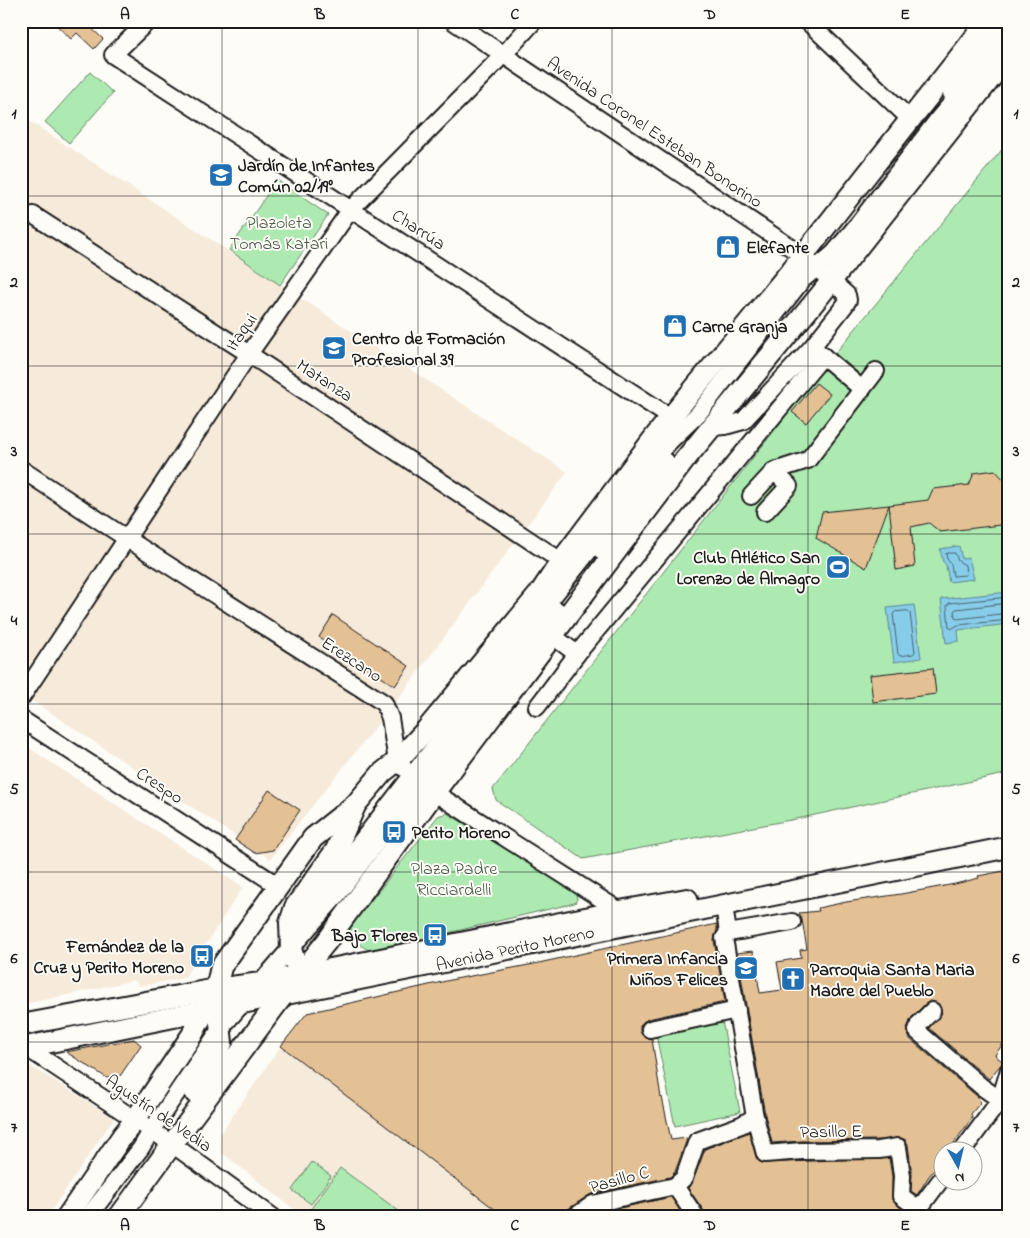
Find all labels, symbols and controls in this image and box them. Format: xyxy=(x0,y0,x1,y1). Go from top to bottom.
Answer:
text: A xyxy=(120,3,130,27)
text: B xyxy=(314,3,326,27)
text: C xyxy=(511,3,520,27)
text: D xyxy=(703,3,716,27)
text: E xyxy=(900,3,910,27)
street label: Avenida Coronel Esteban Bonorino xyxy=(541,52,767,216)
text: 1 xyxy=(11,102,17,126)
text: 1 xyxy=(1013,102,1019,126)
place label: Jardín de Infantes Común 02/19° xyxy=(238,154,375,201)
school or university icon: Jardín de Infantes Común 02/19° xyxy=(208,162,234,188)
street label: Charrúa xyxy=(386,204,450,258)
park label: Plazoleta Tomás Katari xyxy=(230,211,328,258)
shop icon: Elefante xyxy=(715,234,741,260)
place label: Elefante xyxy=(746,236,810,262)
text: 2 xyxy=(9,271,18,295)
text: 2 xyxy=(1011,271,1020,295)
street label: Itaqui xyxy=(220,309,265,357)
shop icon: Carne Granja xyxy=(662,313,688,339)
place label: Carne Granja xyxy=(692,315,788,341)
place label: Centro de Formación Profesional 39 xyxy=(352,327,505,374)
school or university icon: Centro de Formación Profesional 39 xyxy=(321,335,347,361)
street label: Matanza xyxy=(291,354,357,410)
text: 3 xyxy=(10,440,18,464)
text: 3 xyxy=(1012,440,1020,464)
place label: Club Atlético San Lorenzo de Almagro xyxy=(677,546,820,594)
sports icon: Club Atlético San Lorenzo de Almagro xyxy=(825,554,851,580)
text: 4 xyxy=(10,609,18,633)
text: 4 xyxy=(1012,609,1020,633)
street label: Erezcano xyxy=(315,631,387,690)
street label: Crespo xyxy=(130,762,188,812)
text: 5 xyxy=(9,778,19,802)
text: 5 xyxy=(1011,778,1021,802)
bus stop icon: Perito Moreno xyxy=(381,819,407,845)
place label: Perito Moreno xyxy=(412,821,510,847)
park label: Plaza Padre Ricciardelli xyxy=(411,857,498,904)
street label: Avenida Perito Moreno xyxy=(434,920,597,979)
bus stop icon: Bajo Flores xyxy=(422,922,448,948)
place label: Bajo Flores xyxy=(331,924,418,950)
place label: Fernández de la Cruz y Perito Moreno xyxy=(33,935,184,983)
bus stop icon: Fernández de la Cruz y Perito Moreno xyxy=(189,943,215,969)
text: 6 xyxy=(9,947,18,971)
place label: Primera Infancia Niños Felices xyxy=(607,947,728,994)
text: 6 xyxy=(1011,947,1020,971)
school or university icon: Primera Infancia Niños Felices xyxy=(733,955,759,981)
place label: Parroquia Santa Maria Madre del Pueblo xyxy=(810,958,975,1005)
church icon: Parroquia Santa Maria Madre del Pueblo xyxy=(780,966,806,992)
street label: Agustín de Vedia xyxy=(99,1069,216,1161)
text: 7 xyxy=(11,1116,18,1140)
text: 7 xyxy=(1013,1116,1020,1140)
street label: Pasillo E xyxy=(800,1119,862,1147)
north arrow xyxy=(932,1140,982,1190)
street label: Pasillo C xyxy=(587,1160,653,1201)
text: N xyxy=(953,1166,966,1188)
text: A xyxy=(120,1214,130,1238)
text: B xyxy=(314,1214,326,1238)
text: C xyxy=(511,1214,520,1238)
text: D xyxy=(703,1214,716,1238)
text: E xyxy=(900,1214,910,1238)

